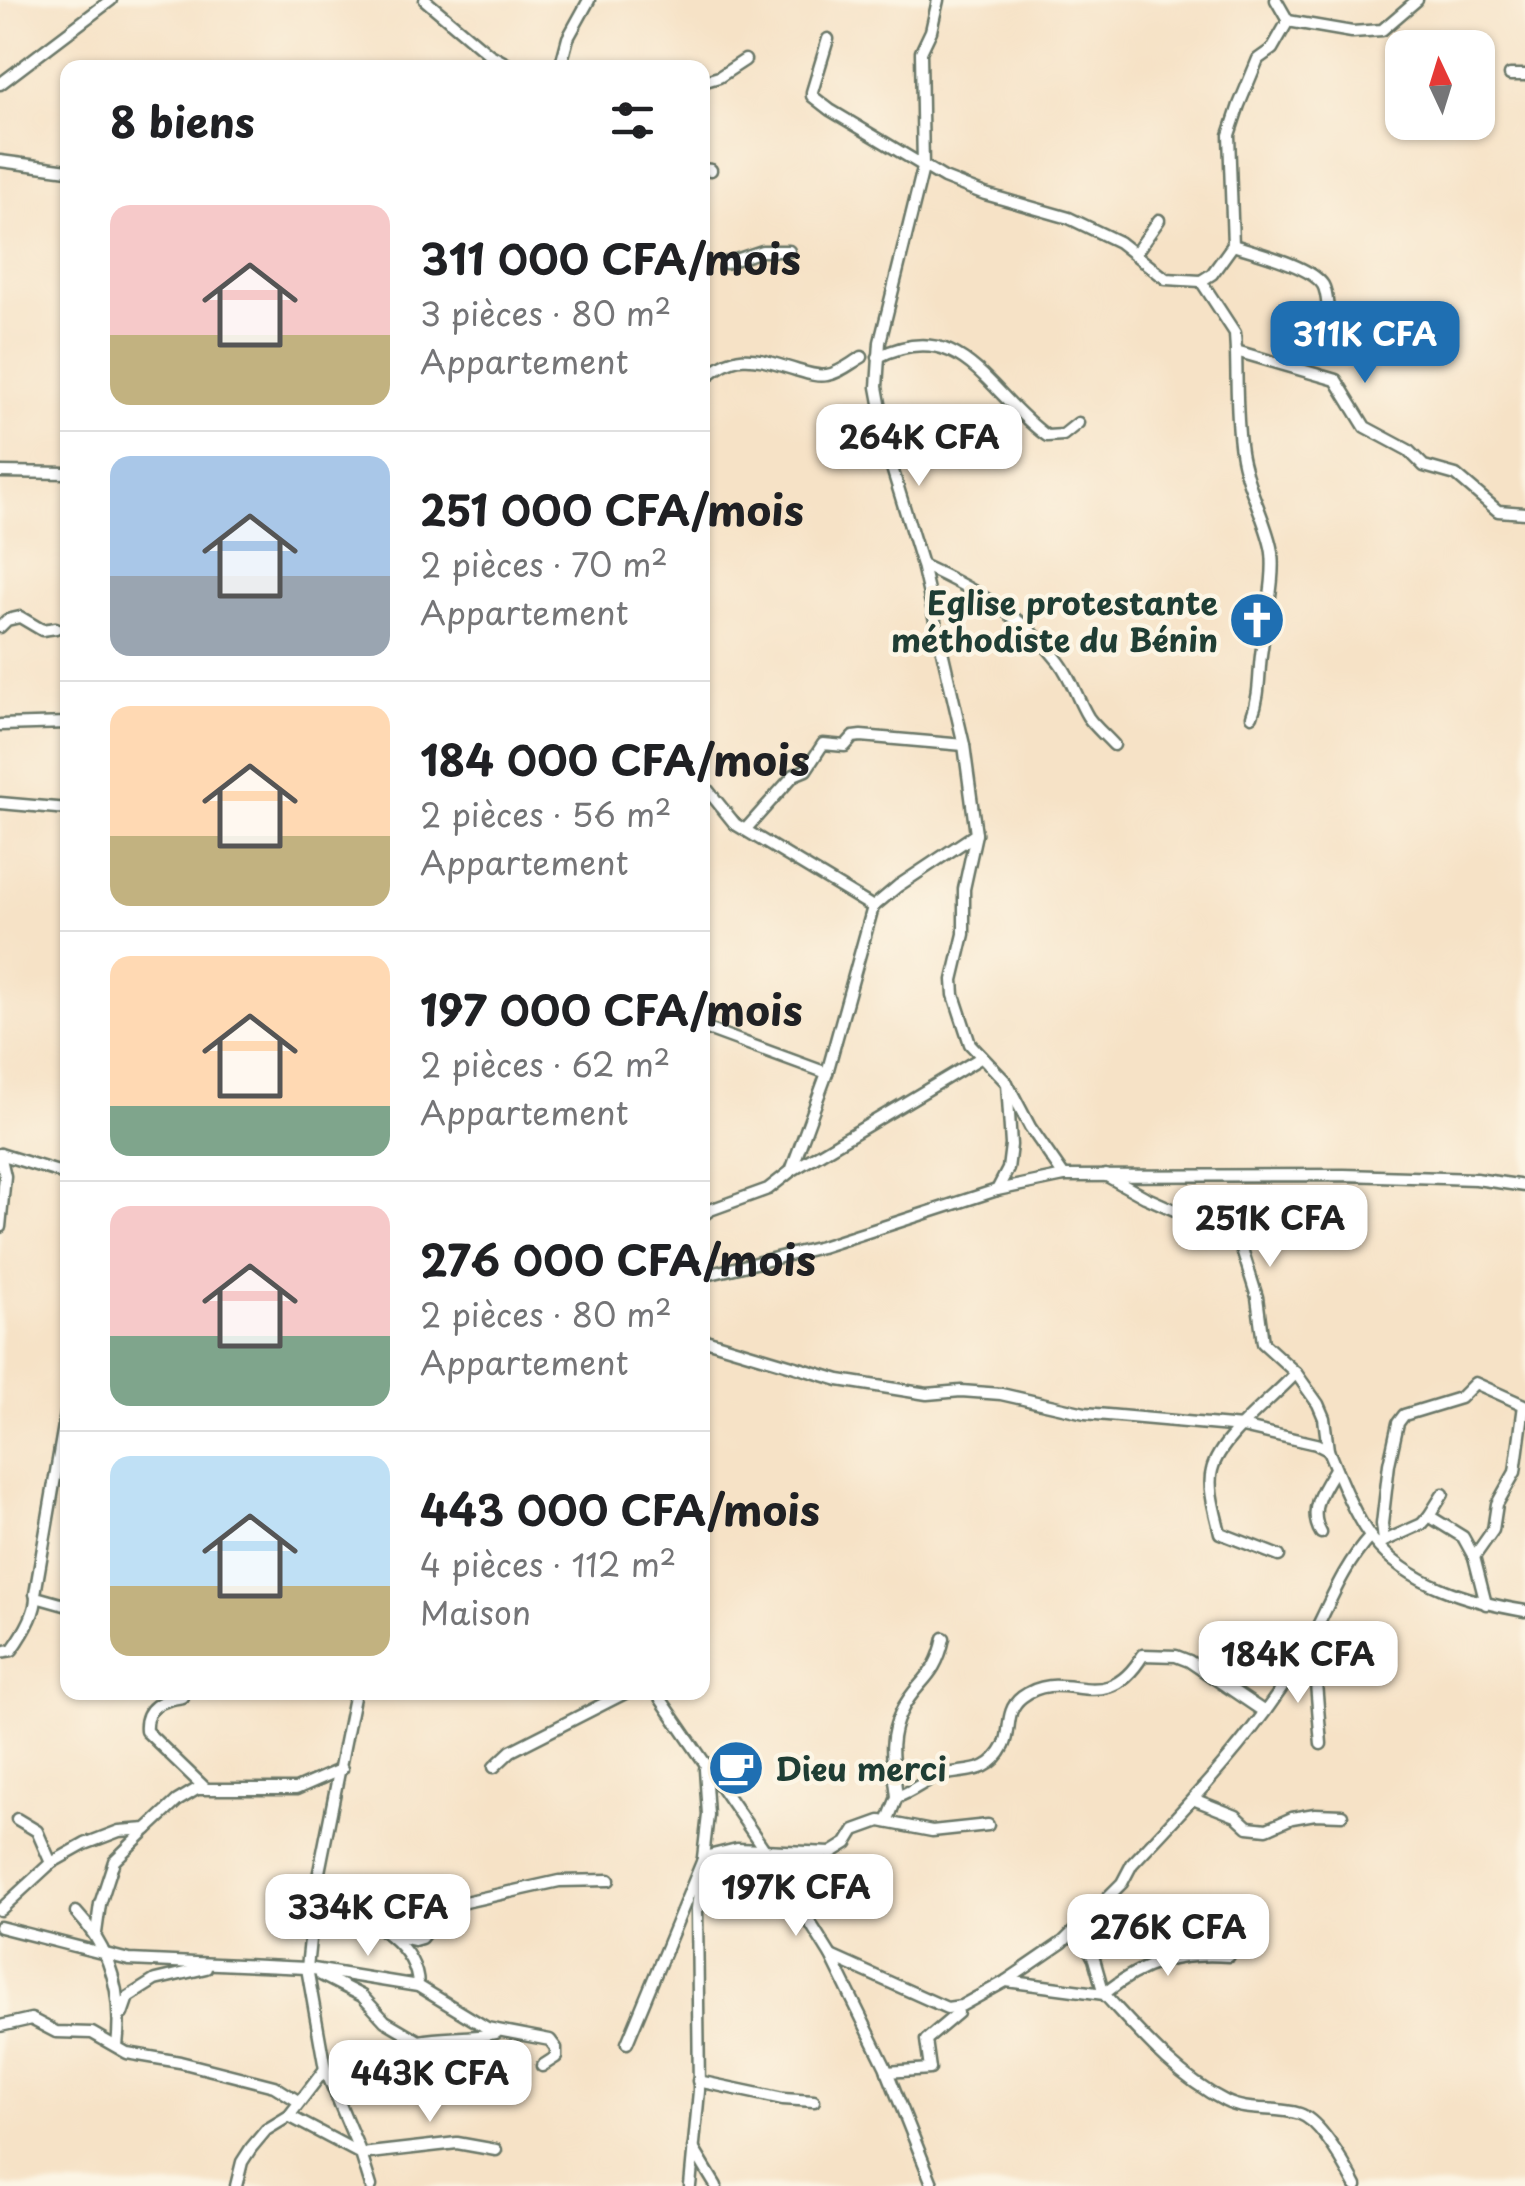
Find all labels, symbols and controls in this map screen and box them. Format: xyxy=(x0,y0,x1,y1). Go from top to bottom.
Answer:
north arrow xyxy=(1385,30,1495,140)
map controls xyxy=(1385,30,1495,140)
text: 8 biens xyxy=(110,89,255,152)
icon: filters xyxy=(605,93,660,148)
text: 311 000 CFA/mois xyxy=(420,226,801,289)
icon: home xyxy=(190,245,310,365)
text: 3 pièces · 80 m² xyxy=(420,289,671,337)
pin: 311K CFA xyxy=(1262,301,1468,386)
text: 311K CFA xyxy=(1293,309,1437,357)
text: Appartement xyxy=(420,337,629,385)
pin: 264K CFA xyxy=(816,404,1022,489)
text: 264K CFA xyxy=(838,412,1000,460)
text: 251 000 CFA/mois xyxy=(420,477,804,540)
icon: home xyxy=(190,496,310,616)
text: 2 pièces · 70 m² xyxy=(420,540,668,588)
place label: Eglise protestante méthodiste du Bénin xyxy=(891,578,1218,663)
text: Appartement xyxy=(420,588,629,636)
church icon: Eglise protestante méthodiste du Bénin xyxy=(1227,590,1287,650)
text: 184 000 CFA/mois xyxy=(420,727,810,790)
icon: home xyxy=(190,746,310,866)
text: 2 pièces · 56 m² xyxy=(420,790,671,838)
text: Appartement xyxy=(420,838,629,886)
text: 197 000 CFA/mois xyxy=(420,977,803,1040)
icon: home xyxy=(190,996,310,1116)
text: 2 pièces · 62 m² xyxy=(420,1040,670,1088)
text: Appartement xyxy=(420,1088,629,1136)
pin: 251K CFA xyxy=(1167,1185,1373,1270)
text: 251K CFA xyxy=(1195,1193,1345,1241)
text: 276 000 CFA/mois xyxy=(420,1227,816,1290)
icon: home xyxy=(190,1246,310,1366)
text: 2 pièces · 80 m² xyxy=(420,1290,672,1338)
text: Appartement xyxy=(420,1338,629,1386)
text: 443 000 CFA/mois xyxy=(420,1477,820,1540)
icon: home xyxy=(190,1496,310,1616)
text: 4 pièces · 112 m² xyxy=(420,1540,676,1588)
text: Maison xyxy=(420,1588,531,1636)
pin: 184K CFA xyxy=(1195,1621,1401,1706)
text: 184K CFA xyxy=(1221,1629,1375,1677)
cafe icon: Dieu merci xyxy=(706,1738,766,1798)
place label: Dieu merci xyxy=(775,1744,947,1792)
pin: 197K CFA xyxy=(693,1854,899,1939)
text: 197K CFA xyxy=(721,1862,871,1910)
pin: 334K CFA xyxy=(265,1874,471,1959)
text: 334K CFA xyxy=(287,1882,449,1930)
pin: 276K CFA xyxy=(1065,1894,1271,1979)
text: 276K CFA xyxy=(1089,1902,1247,1950)
pin: 443K CFA xyxy=(327,2040,533,2125)
text: 443K CFA xyxy=(351,2048,509,2096)

